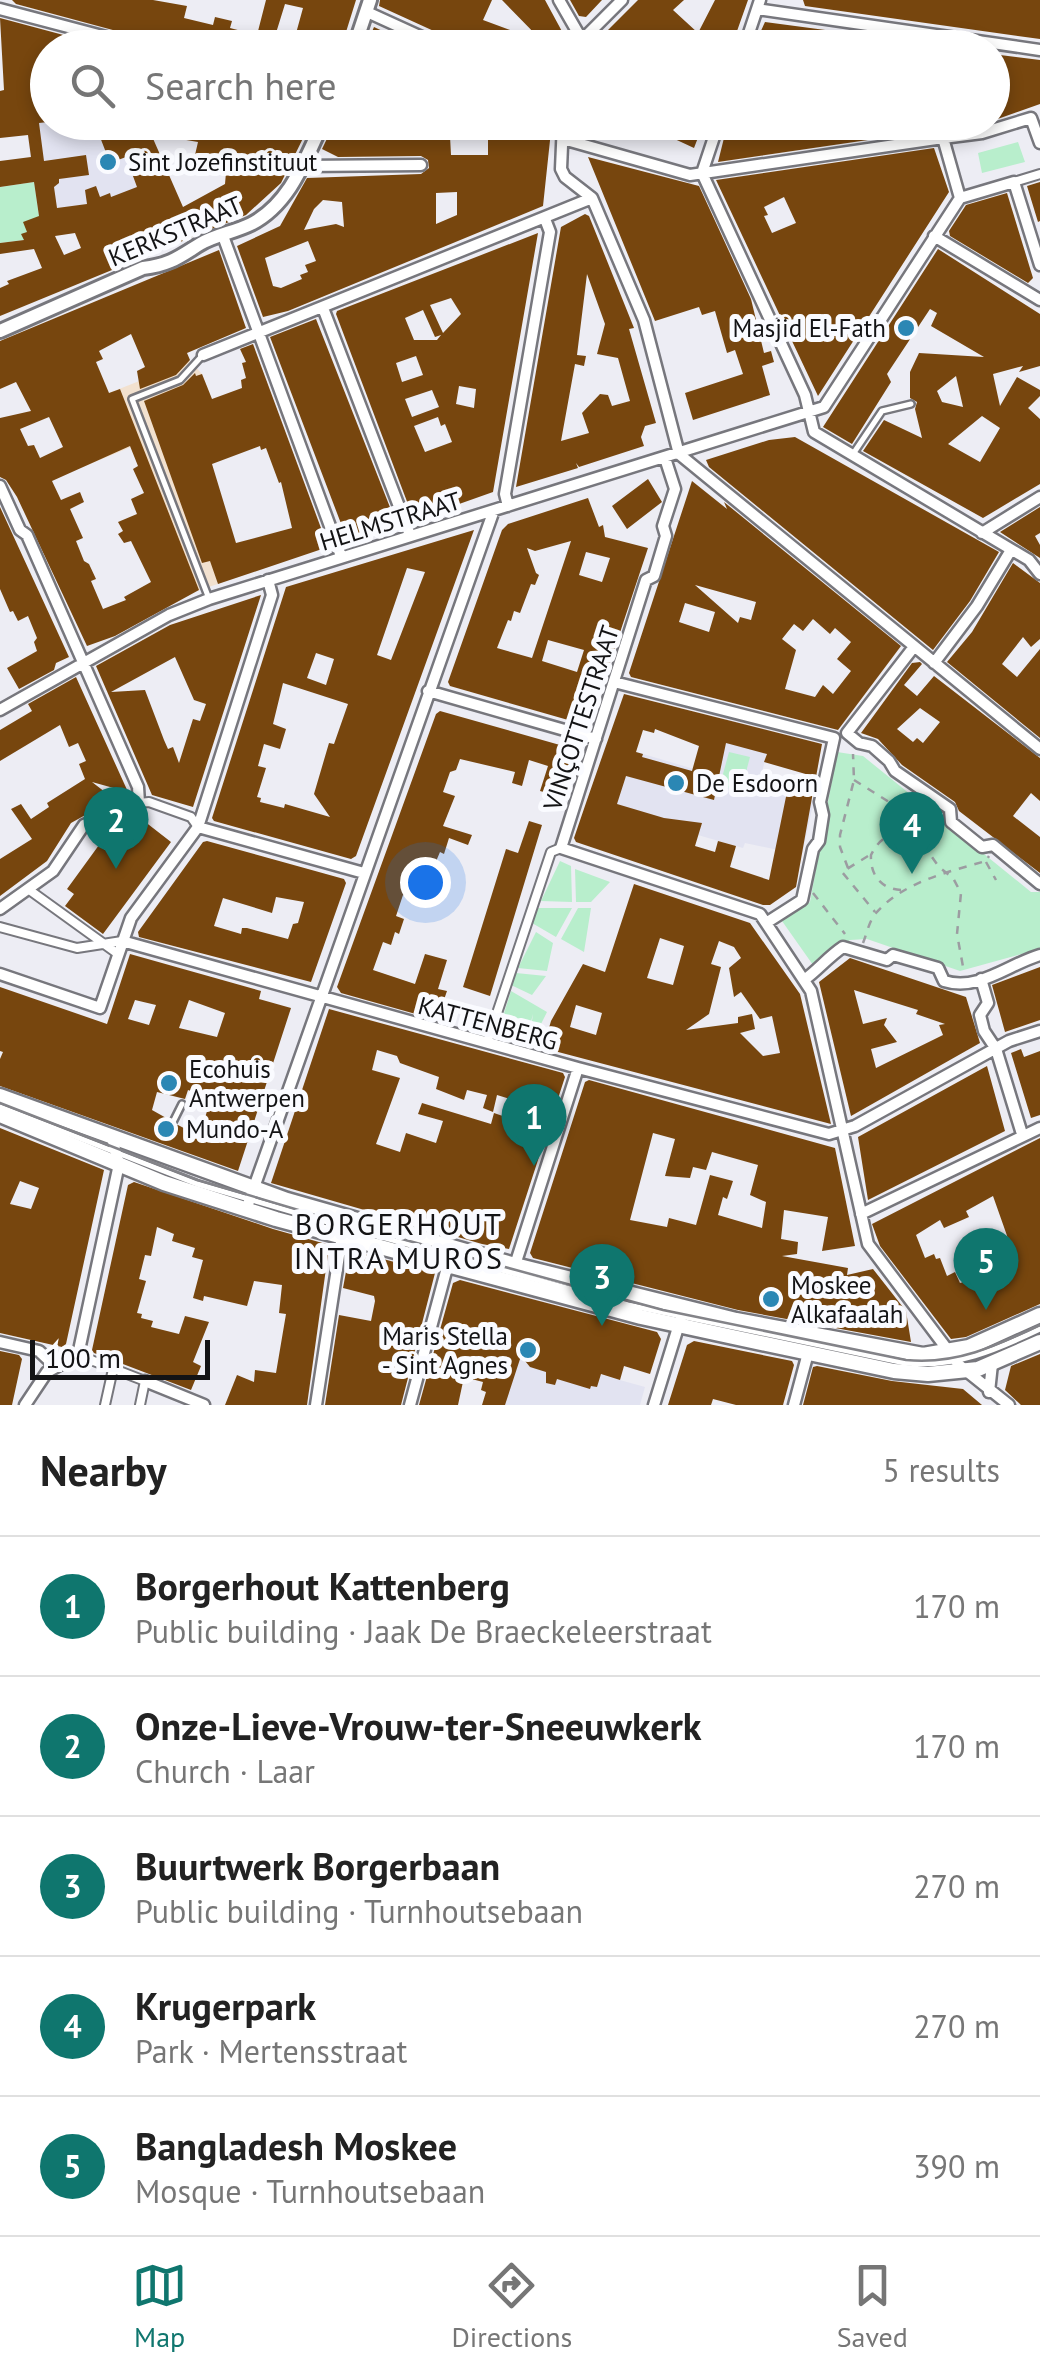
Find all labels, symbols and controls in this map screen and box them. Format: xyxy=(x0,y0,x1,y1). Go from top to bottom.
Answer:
search box xyxy=(30,30,1010,140)
icon: search xyxy=(65,58,120,113)
text: Search here xyxy=(145,61,337,110)
place label: Sint Jozefinstituut xyxy=(128,146,318,178)
marker: Sint Jozefinstituut xyxy=(97,151,119,173)
street label: KERKSTRAAT xyxy=(104,189,247,273)
place label: Masjid El-Fath xyxy=(733,312,886,344)
marker: Masjid El-Fath xyxy=(895,317,917,339)
street label: HELMSTRAAT xyxy=(316,484,464,558)
street label: VINÇOTTESTRAAT xyxy=(536,621,626,815)
place label: De Esdoorn xyxy=(696,767,818,799)
marker: De Esdoorn xyxy=(665,772,687,794)
pin: 2 xyxy=(84,786,148,869)
pin: 4 xyxy=(880,792,944,874)
your location xyxy=(400,857,451,908)
street label: KATTENBERG xyxy=(415,989,561,1057)
place label: Ecohuis Antwerpen xyxy=(189,1053,305,1114)
marker: Ecohuis Antwerpen xyxy=(158,1072,180,1094)
pin: 1 xyxy=(502,1084,566,1166)
place label: Mundo-A xyxy=(186,1113,284,1145)
marker: Mundo-A xyxy=(155,1118,177,1140)
district label: BORGERHOUT INTRA MUROS xyxy=(294,1204,504,1277)
pin: 5 xyxy=(954,1228,1018,1310)
pin: 3 xyxy=(570,1244,634,1326)
place label: Moskee Alkafaalah xyxy=(791,1269,903,1330)
marker: Moskee Alkafaalah xyxy=(760,1288,782,1310)
place label: Maris Stella - Sint Agnes xyxy=(382,1320,508,1381)
scale bar xyxy=(30,1335,210,1380)
text: 100 m xyxy=(45,1339,121,1376)
marker: Maris Stella - Sint Agnes xyxy=(517,1339,539,1361)
text: Nearby xyxy=(40,1443,167,1498)
text: 5 results xyxy=(882,1449,1000,1491)
text: Borgerhout Kattenberg xyxy=(135,1561,510,1610)
text: 1 xyxy=(63,1585,82,1627)
text: 170 m xyxy=(913,1585,1000,1627)
text: Public building · Jaak De Braeckeleerstraat xyxy=(135,1610,712,1652)
text: Onze-Lieve-Vrouw-ter-Sneeuwkerk xyxy=(135,1701,701,1750)
text: 2 xyxy=(63,1725,82,1767)
text: 170 m xyxy=(913,1725,1000,1767)
text: Church · Laar xyxy=(135,1750,315,1792)
text: Buurtwerk Borgerbaan xyxy=(135,1841,500,1890)
text: 3 xyxy=(63,1865,82,1907)
text: 270 m xyxy=(913,1865,1000,1907)
text: Public building · Turnhoutsebaan xyxy=(135,1890,583,1932)
text: Krugerpark xyxy=(135,1981,316,2030)
text: 4 xyxy=(63,2005,82,2047)
text: 270 m xyxy=(913,2005,1000,2047)
text: Park · Mertensstraat xyxy=(135,2030,407,2072)
text: Bangladesh Moskee xyxy=(135,2121,457,2170)
text: 5 xyxy=(63,2145,82,2187)
text: 390 m xyxy=(913,2145,1000,2187)
text: Mosque · Turnhoutsebaan xyxy=(135,2170,485,2212)
tab: Map xyxy=(132,2258,187,2355)
tab: Directions xyxy=(451,2258,572,2355)
tab: Saved xyxy=(837,2258,908,2355)

